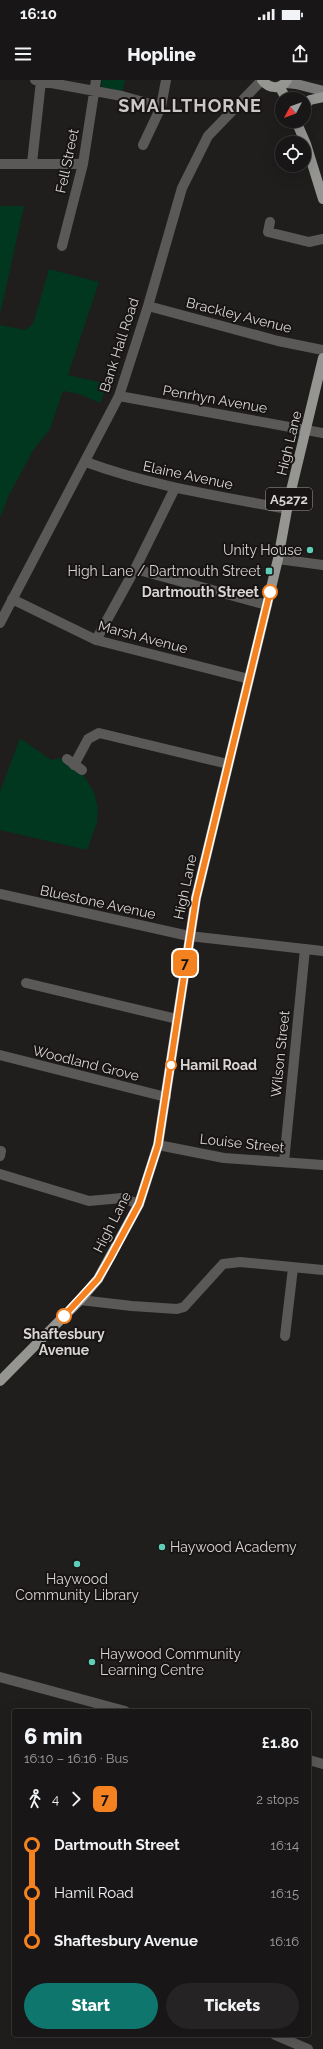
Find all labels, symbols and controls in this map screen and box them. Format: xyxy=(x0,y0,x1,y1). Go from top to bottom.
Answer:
text: 16:10 xyxy=(20,5,57,23)
icon: menu xyxy=(12,43,34,65)
icon: share xyxy=(289,43,311,65)
text: Hopline xyxy=(127,44,196,65)
north arrow xyxy=(275,92,311,128)
map controls xyxy=(275,92,311,172)
district label: SMALLTHORNE xyxy=(118,95,262,116)
street label: Fell Street xyxy=(52,127,82,195)
button: locate xyxy=(275,136,311,172)
street label: Brackley Avenue xyxy=(185,294,293,336)
street label: Bank Hall Road xyxy=(96,296,142,394)
street label: Penrhyn Avenue xyxy=(161,382,269,416)
street label: High Lane xyxy=(273,409,305,477)
street label: Elaine Avenue xyxy=(142,458,234,492)
road number: A5272 xyxy=(266,488,312,510)
place label: Unity House xyxy=(223,542,302,558)
marker: Unity House xyxy=(305,545,315,555)
place label: High Lane / Dartmouth Street xyxy=(68,563,261,579)
marker: High Lane / Dartmouth Street xyxy=(264,566,274,576)
place label: Dartmouth Street xyxy=(142,584,260,600)
marker: Dartmouth Street xyxy=(262,584,278,600)
street label: Marsh Avenue xyxy=(97,617,189,657)
street label: High Lane xyxy=(170,853,200,921)
street label: Bluestone Avenue xyxy=(39,882,157,922)
line badge: 7 xyxy=(172,950,198,976)
text: 7 xyxy=(181,955,189,971)
street label: Wilson Street xyxy=(267,1010,293,1098)
street label: Woodland Grove xyxy=(31,1042,141,1084)
place label: Hamil Road xyxy=(180,1057,257,1073)
marker: Hamil Road xyxy=(165,1059,177,1071)
street label: Louise Street xyxy=(199,1131,285,1155)
street label: High Lane xyxy=(90,1189,134,1255)
marker: Shaftesbury Avenue xyxy=(56,1308,72,1324)
place label: Shaftesbury Avenue xyxy=(23,1326,105,1358)
place label: Haywood Academy xyxy=(170,1539,297,1555)
marker: Haywood Academy xyxy=(157,1542,167,1552)
marker: Haywood Community Library xyxy=(72,1559,82,1569)
place label: Haywood Community Library xyxy=(15,1571,139,1603)
place label: Haywood Community Learning Centre xyxy=(100,1646,241,1678)
marker: Haywood Community Learning Centre xyxy=(87,1657,97,1667)
text: 6 min xyxy=(24,1723,82,1749)
text: £1.80 xyxy=(262,1734,299,1752)
text: 16:10 – 16:16 · Bus xyxy=(24,1751,128,1766)
icon: walk xyxy=(24,1788,46,1810)
icon: forward xyxy=(65,1788,87,1810)
text: 7 xyxy=(101,1791,109,1807)
text: 4 xyxy=(52,1792,59,1807)
text: 2 stops xyxy=(256,1792,299,1807)
text: Dartmouth Street xyxy=(54,1836,180,1854)
text: 16:14 xyxy=(270,1838,299,1853)
text: Hamil Road xyxy=(54,1884,134,1902)
text: 16:15 xyxy=(271,1886,299,1901)
text: Shaftesbury Avenue xyxy=(54,1932,198,1950)
text: 16:16 xyxy=(270,1934,299,1949)
button: Start xyxy=(24,1983,158,2029)
button: Tickets xyxy=(166,1983,299,2029)

